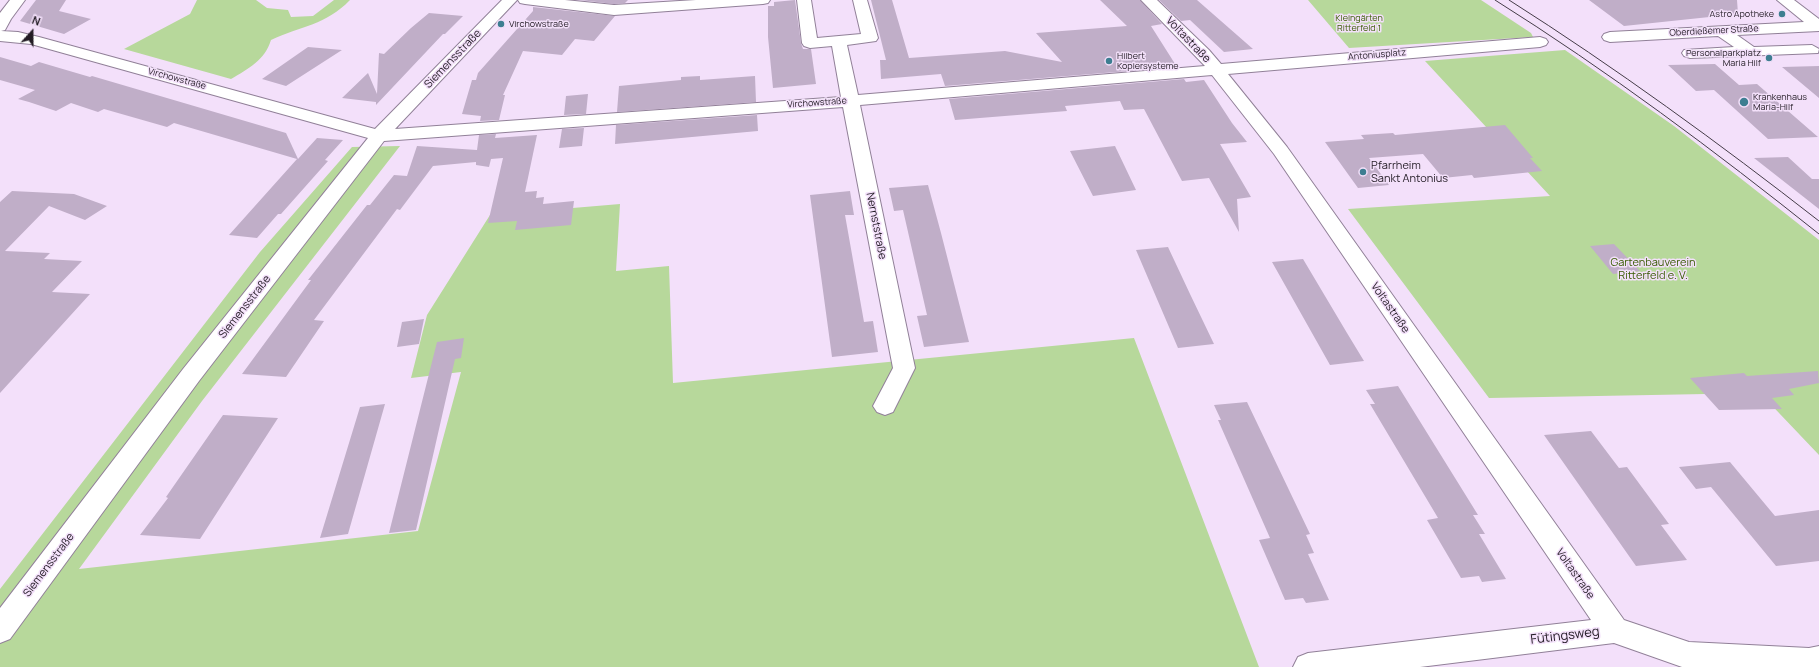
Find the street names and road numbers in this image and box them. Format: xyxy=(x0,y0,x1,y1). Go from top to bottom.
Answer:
street label: Voltastraße xyxy=(1163,14,1213,66)
street label: Oberdießemer Straße xyxy=(1669,23,1759,39)
street label: Siemensstraße xyxy=(422,27,484,91)
street label: Antoniusplatz xyxy=(1348,47,1406,63)
street label: Virchowstraße xyxy=(147,66,207,92)
street label: Virchowstraße xyxy=(787,96,847,110)
street label: Nernststraße xyxy=(863,192,889,260)
street label: Siemensstraße xyxy=(216,273,274,341)
street label: Voltastraße xyxy=(1368,280,1412,336)
street label: Siemensstraße xyxy=(21,530,77,600)
street label: Voltastraße xyxy=(1553,546,1597,602)
street label: Fütingsweg xyxy=(1530,624,1600,648)

